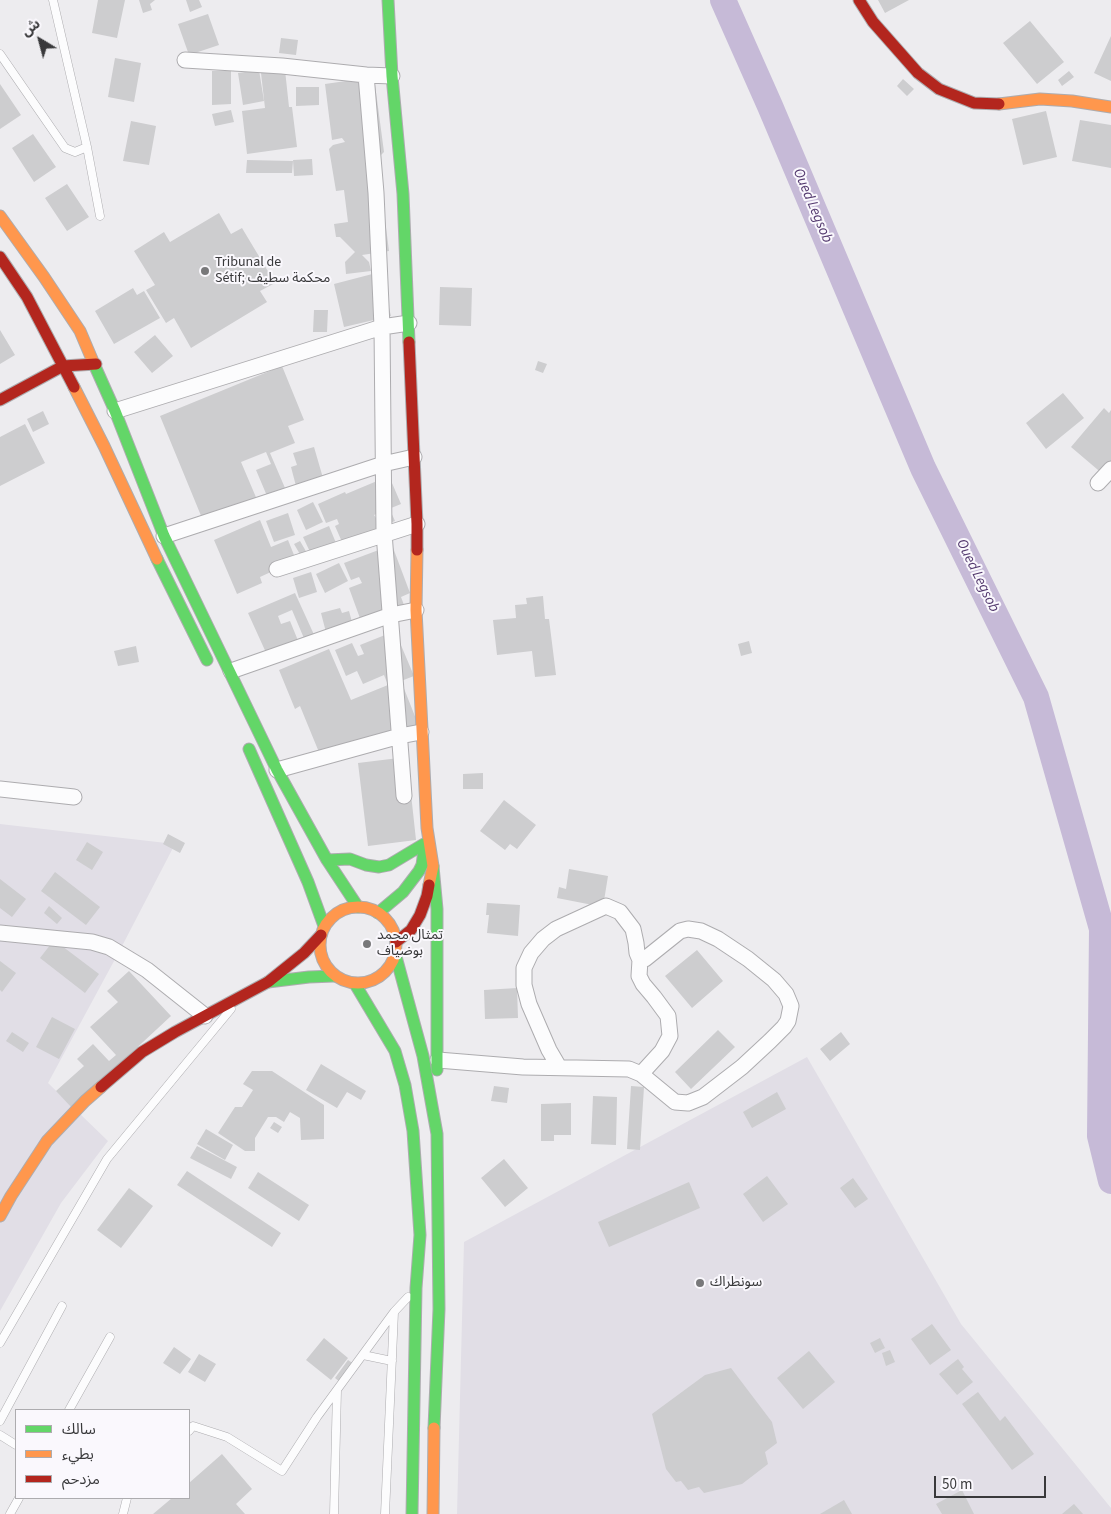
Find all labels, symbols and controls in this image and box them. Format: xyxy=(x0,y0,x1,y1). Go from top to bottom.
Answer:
text: ش xyxy=(17,14,45,42)
north arrow xyxy=(15,15,65,65)
water label: Oued Legsob xyxy=(788,166,836,246)
place label: Tribunal de Sétif; محكمة سطيف xyxy=(215,255,330,288)
marker: Tribunal de Sétif; محكمة سطيف xyxy=(199,265,211,277)
water label: Oued Legsob xyxy=(952,536,1002,616)
place label: تمثال محمد بوضياف xyxy=(377,928,443,960)
marker: تمثال محمد بوضياف xyxy=(361,938,373,950)
place label: سونطراك xyxy=(710,1275,762,1291)
marker: سونطراك xyxy=(694,1277,706,1289)
legend xyxy=(15,1409,190,1499)
text: سالك xyxy=(62,1419,96,1440)
text: بطيء xyxy=(62,1444,94,1465)
scale bar xyxy=(936,1466,1048,1498)
text: مزدحم xyxy=(62,1469,100,1490)
text: 50 m xyxy=(942,1474,972,1495)

